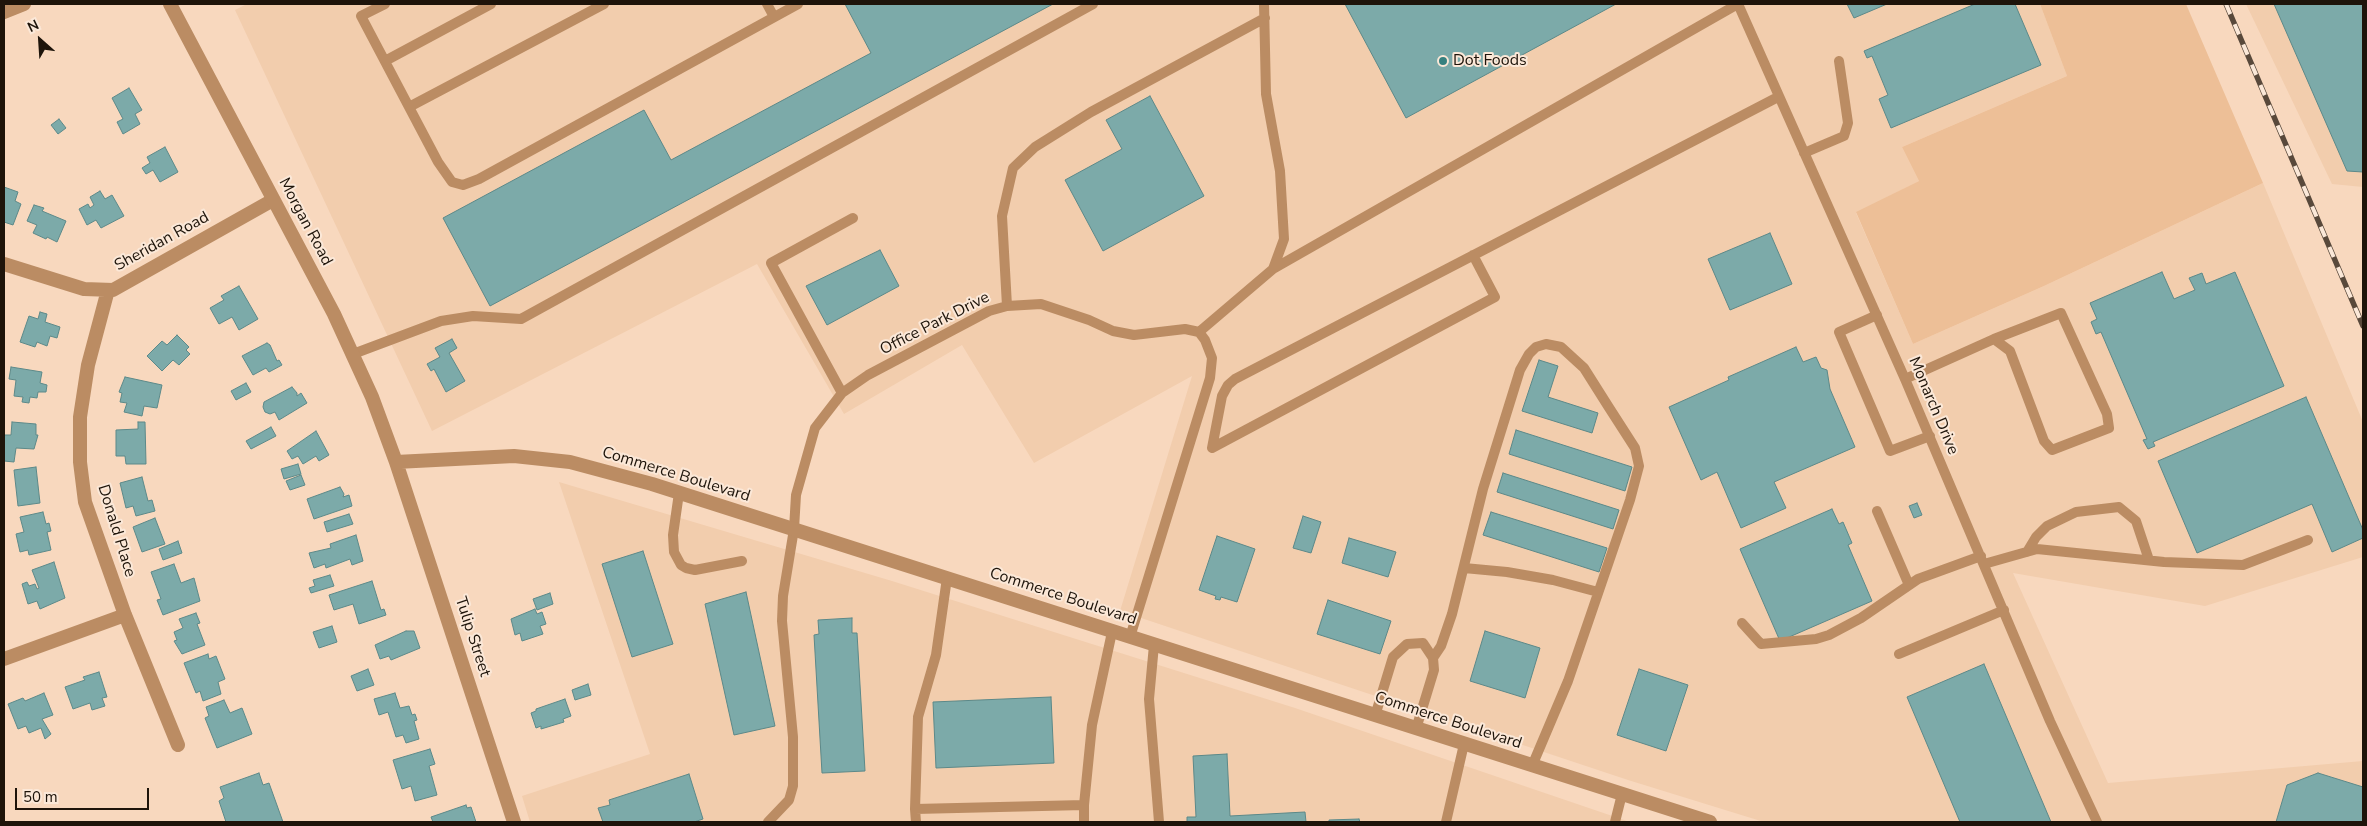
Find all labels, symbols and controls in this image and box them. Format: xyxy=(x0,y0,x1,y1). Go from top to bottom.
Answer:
north arrow xyxy=(15,15,65,65)
text: N xyxy=(24,15,42,37)
place label: Dot Foods xyxy=(1453,51,1527,71)
marker: Dot Foods xyxy=(1437,55,1449,67)
street label: Morgan Road xyxy=(274,175,336,269)
street label: Sheridan Road xyxy=(111,208,213,276)
street label: Office Park Drive xyxy=(877,288,993,360)
street label: Monarch Drive xyxy=(1904,354,1962,458)
street label: Commerce Boulevard xyxy=(600,443,752,507)
street label: Donald Place xyxy=(93,483,139,579)
street label: Commerce Boulevard xyxy=(987,564,1139,630)
street label: Tulip Street xyxy=(450,595,494,679)
street label: Commerce Boulevard xyxy=(1372,688,1524,754)
scale bar xyxy=(18,778,151,810)
text: 50 m xyxy=(23,787,58,807)

